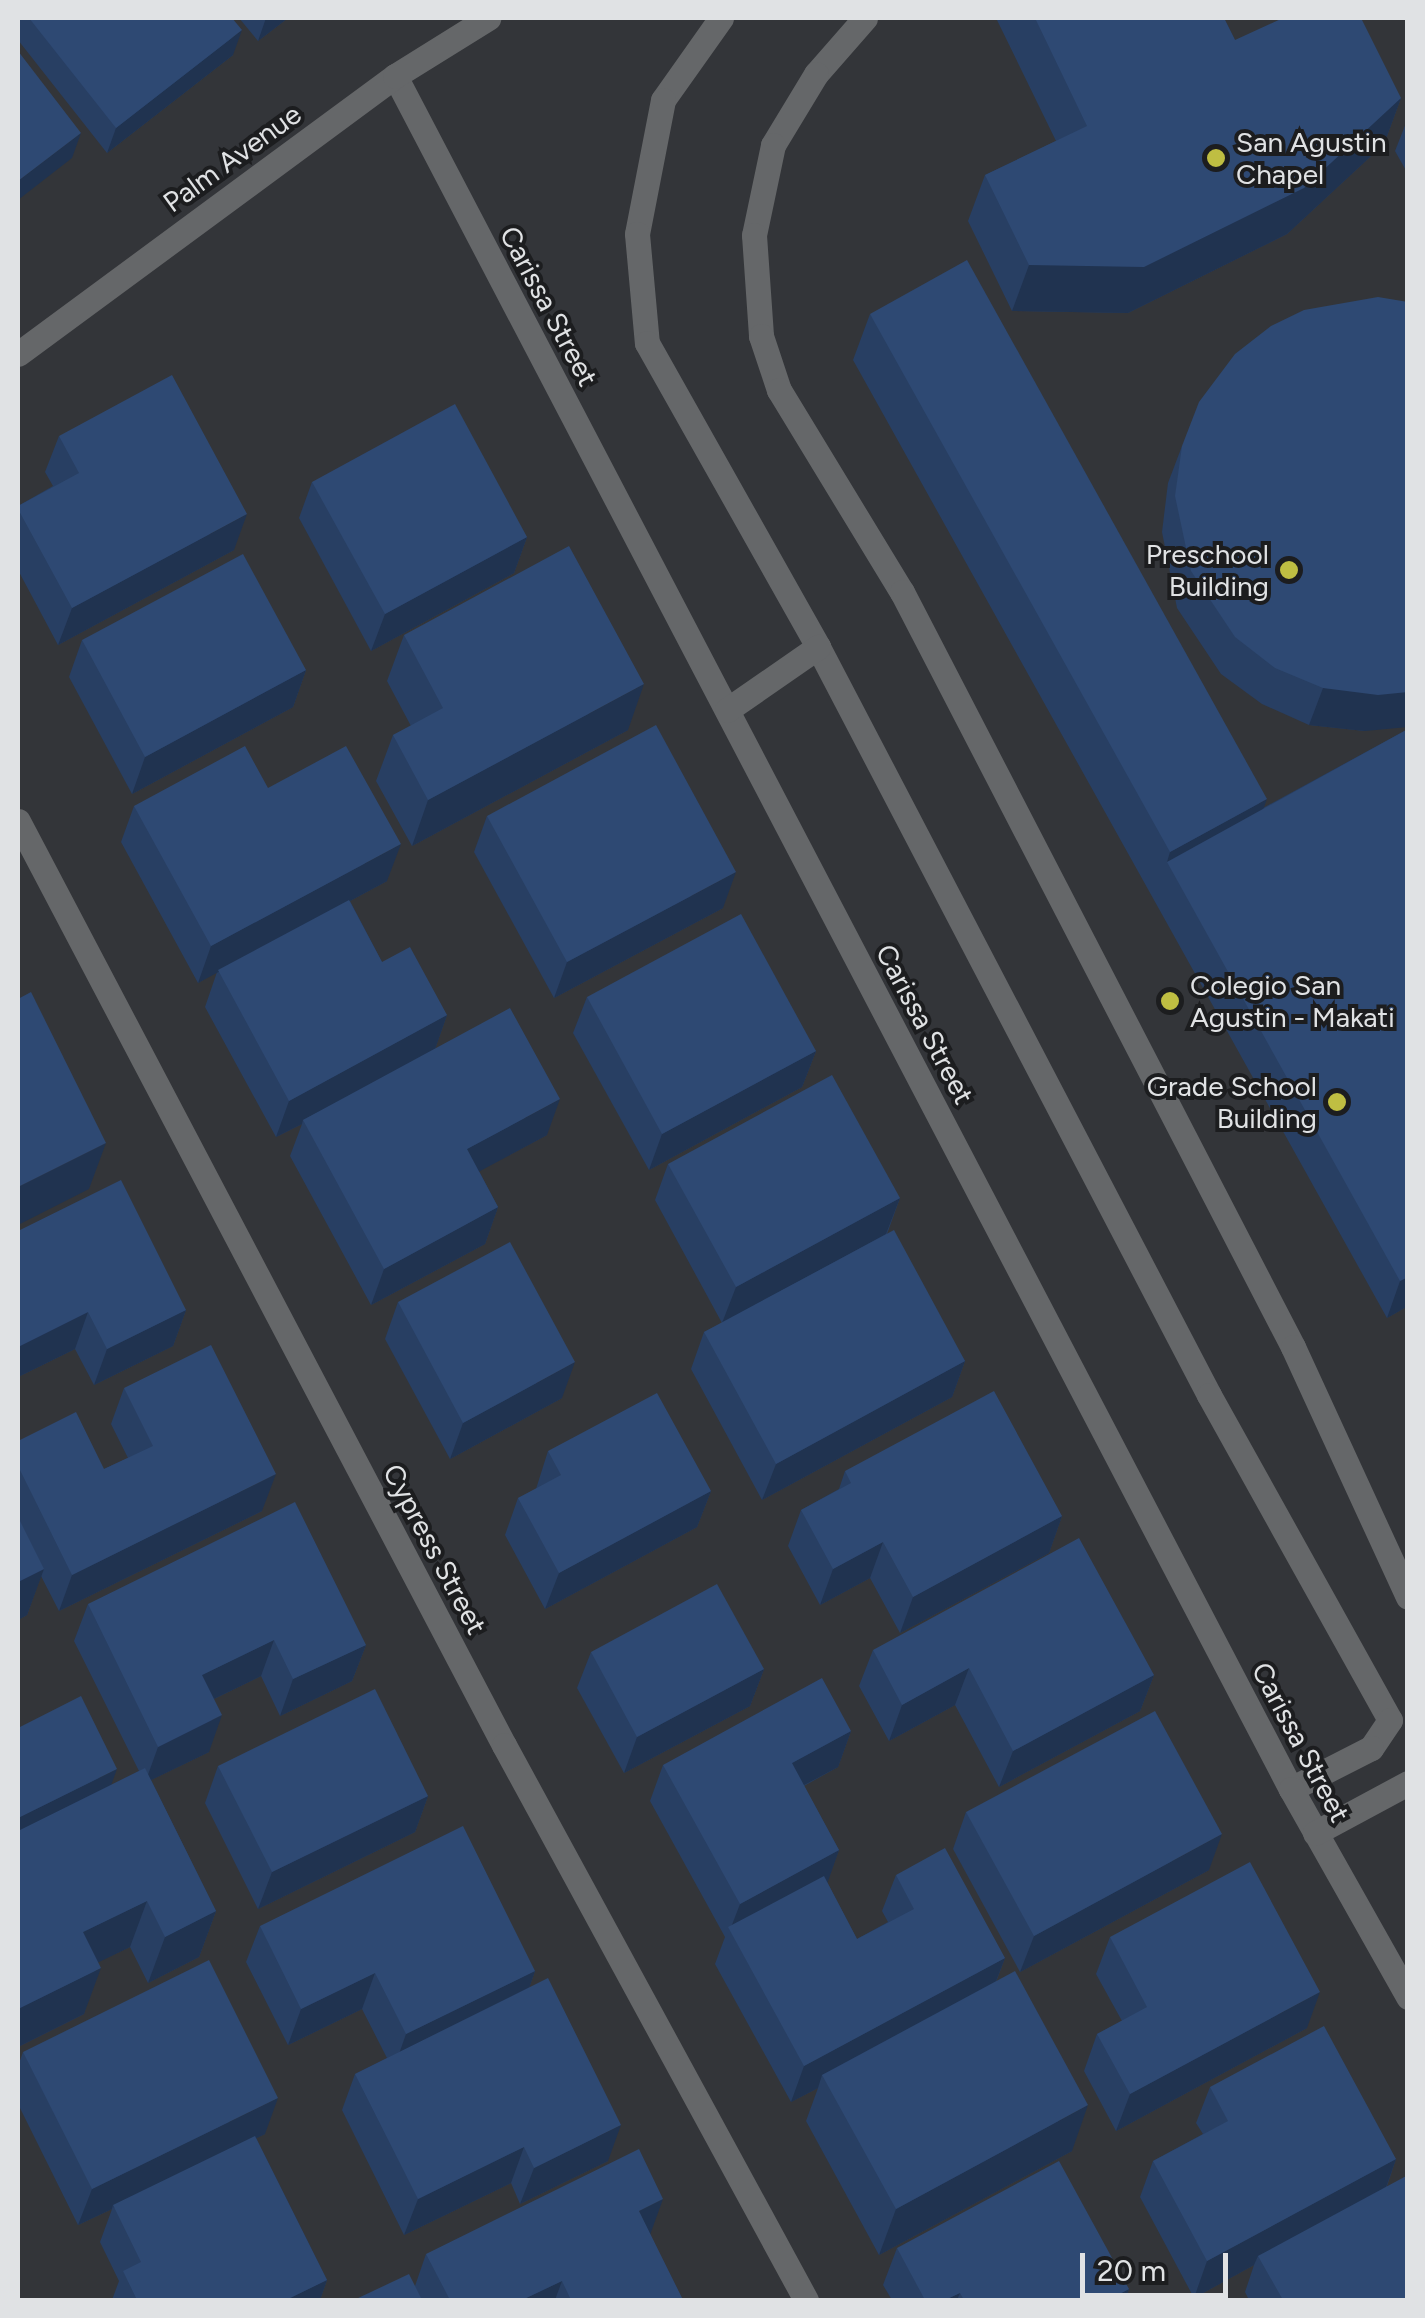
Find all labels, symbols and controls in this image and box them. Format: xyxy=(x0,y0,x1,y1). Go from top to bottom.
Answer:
street label: Palm Avenue xyxy=(157,97,307,219)
place label: San Agustin Chapel xyxy=(1236,125,1387,191)
marker: San Agustin Chapel xyxy=(1205,147,1227,169)
street label: Carissa Street xyxy=(493,220,605,392)
place label: Preschool Building xyxy=(1146,537,1269,603)
marker: Preschool Building xyxy=(1278,559,1300,581)
street label: Carissa Street xyxy=(869,938,981,1110)
place label: Colegio San Agustin - Makati xyxy=(1190,968,1395,1034)
marker: Colegio San Agustin - Makati xyxy=(1159,990,1181,1012)
place label: Grade School Building xyxy=(1147,1069,1317,1135)
marker: Grade School Building xyxy=(1326,1091,1348,1113)
street label: Cypress Street xyxy=(376,1458,494,1640)
street label: Carissa Street xyxy=(1245,1656,1357,1828)
scale bar xyxy=(1085,2233,1232,2295)
text: 20 m xyxy=(1097,2252,1166,2289)

